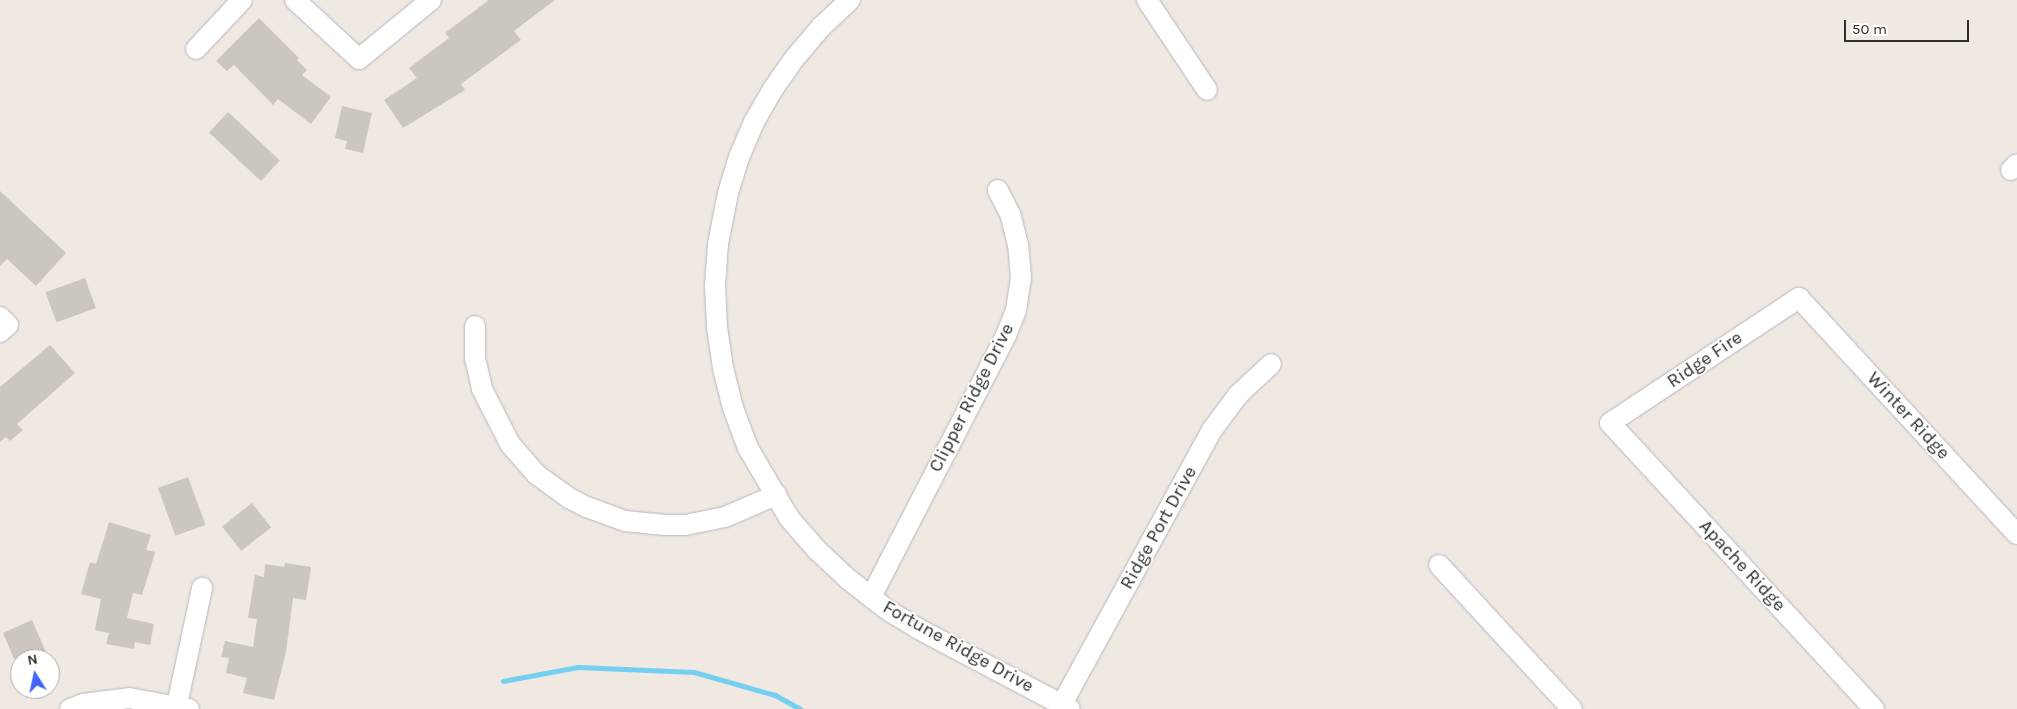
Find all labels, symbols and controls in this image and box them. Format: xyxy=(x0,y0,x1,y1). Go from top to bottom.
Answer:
scale bar xyxy=(1847,10,1972,42)
text: 50 m xyxy=(1852,20,1887,38)
street label: Clipper Ridge Drive xyxy=(925,320,1019,476)
street label: Ridge Fire xyxy=(1663,327,1747,393)
street label: Winter Ridge xyxy=(1862,367,1954,465)
street label: Ridge Port Drive xyxy=(1116,462,1202,594)
street label: Apache Ridge xyxy=(1694,515,1790,617)
street label: Fortune Ridge Drive xyxy=(879,596,1037,698)
north arrow xyxy=(10,649,60,699)
text: N xyxy=(26,650,39,669)

